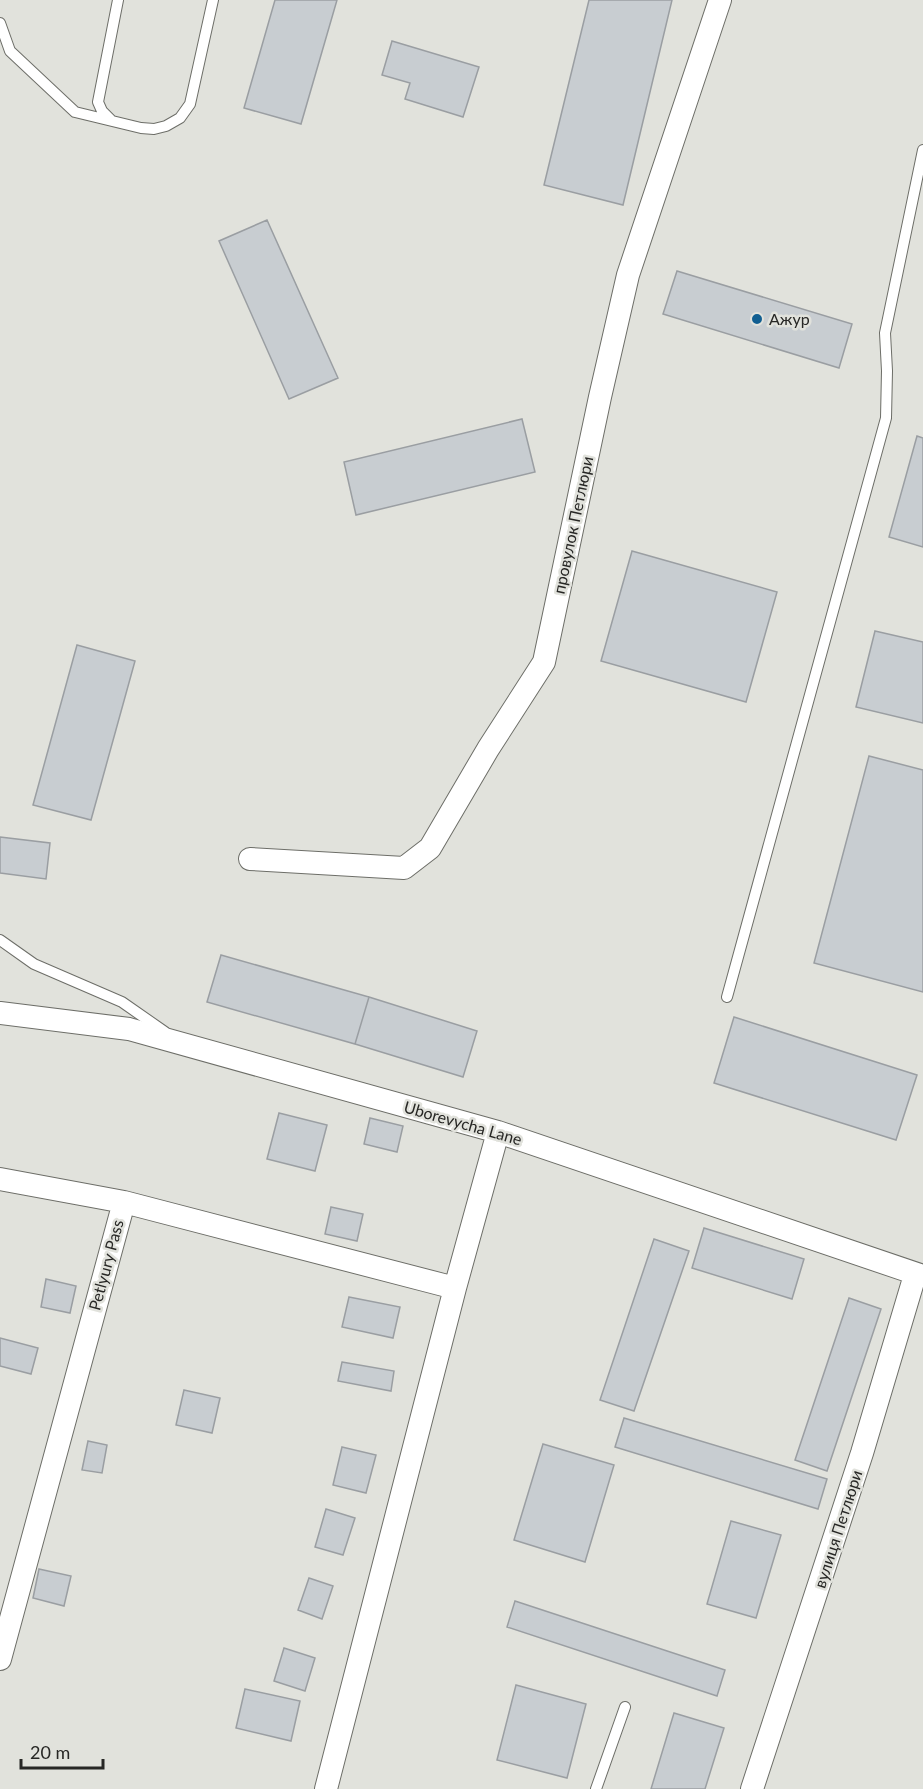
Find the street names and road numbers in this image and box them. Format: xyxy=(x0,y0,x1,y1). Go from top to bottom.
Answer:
street label: провулок Петлюри xyxy=(549,454,596,595)
street label: Uborevycha Lane xyxy=(402,1097,524,1148)
street label: Petlyury Pass xyxy=(84,1217,127,1312)
street label: вулиця Петлюри xyxy=(810,1468,866,1590)

